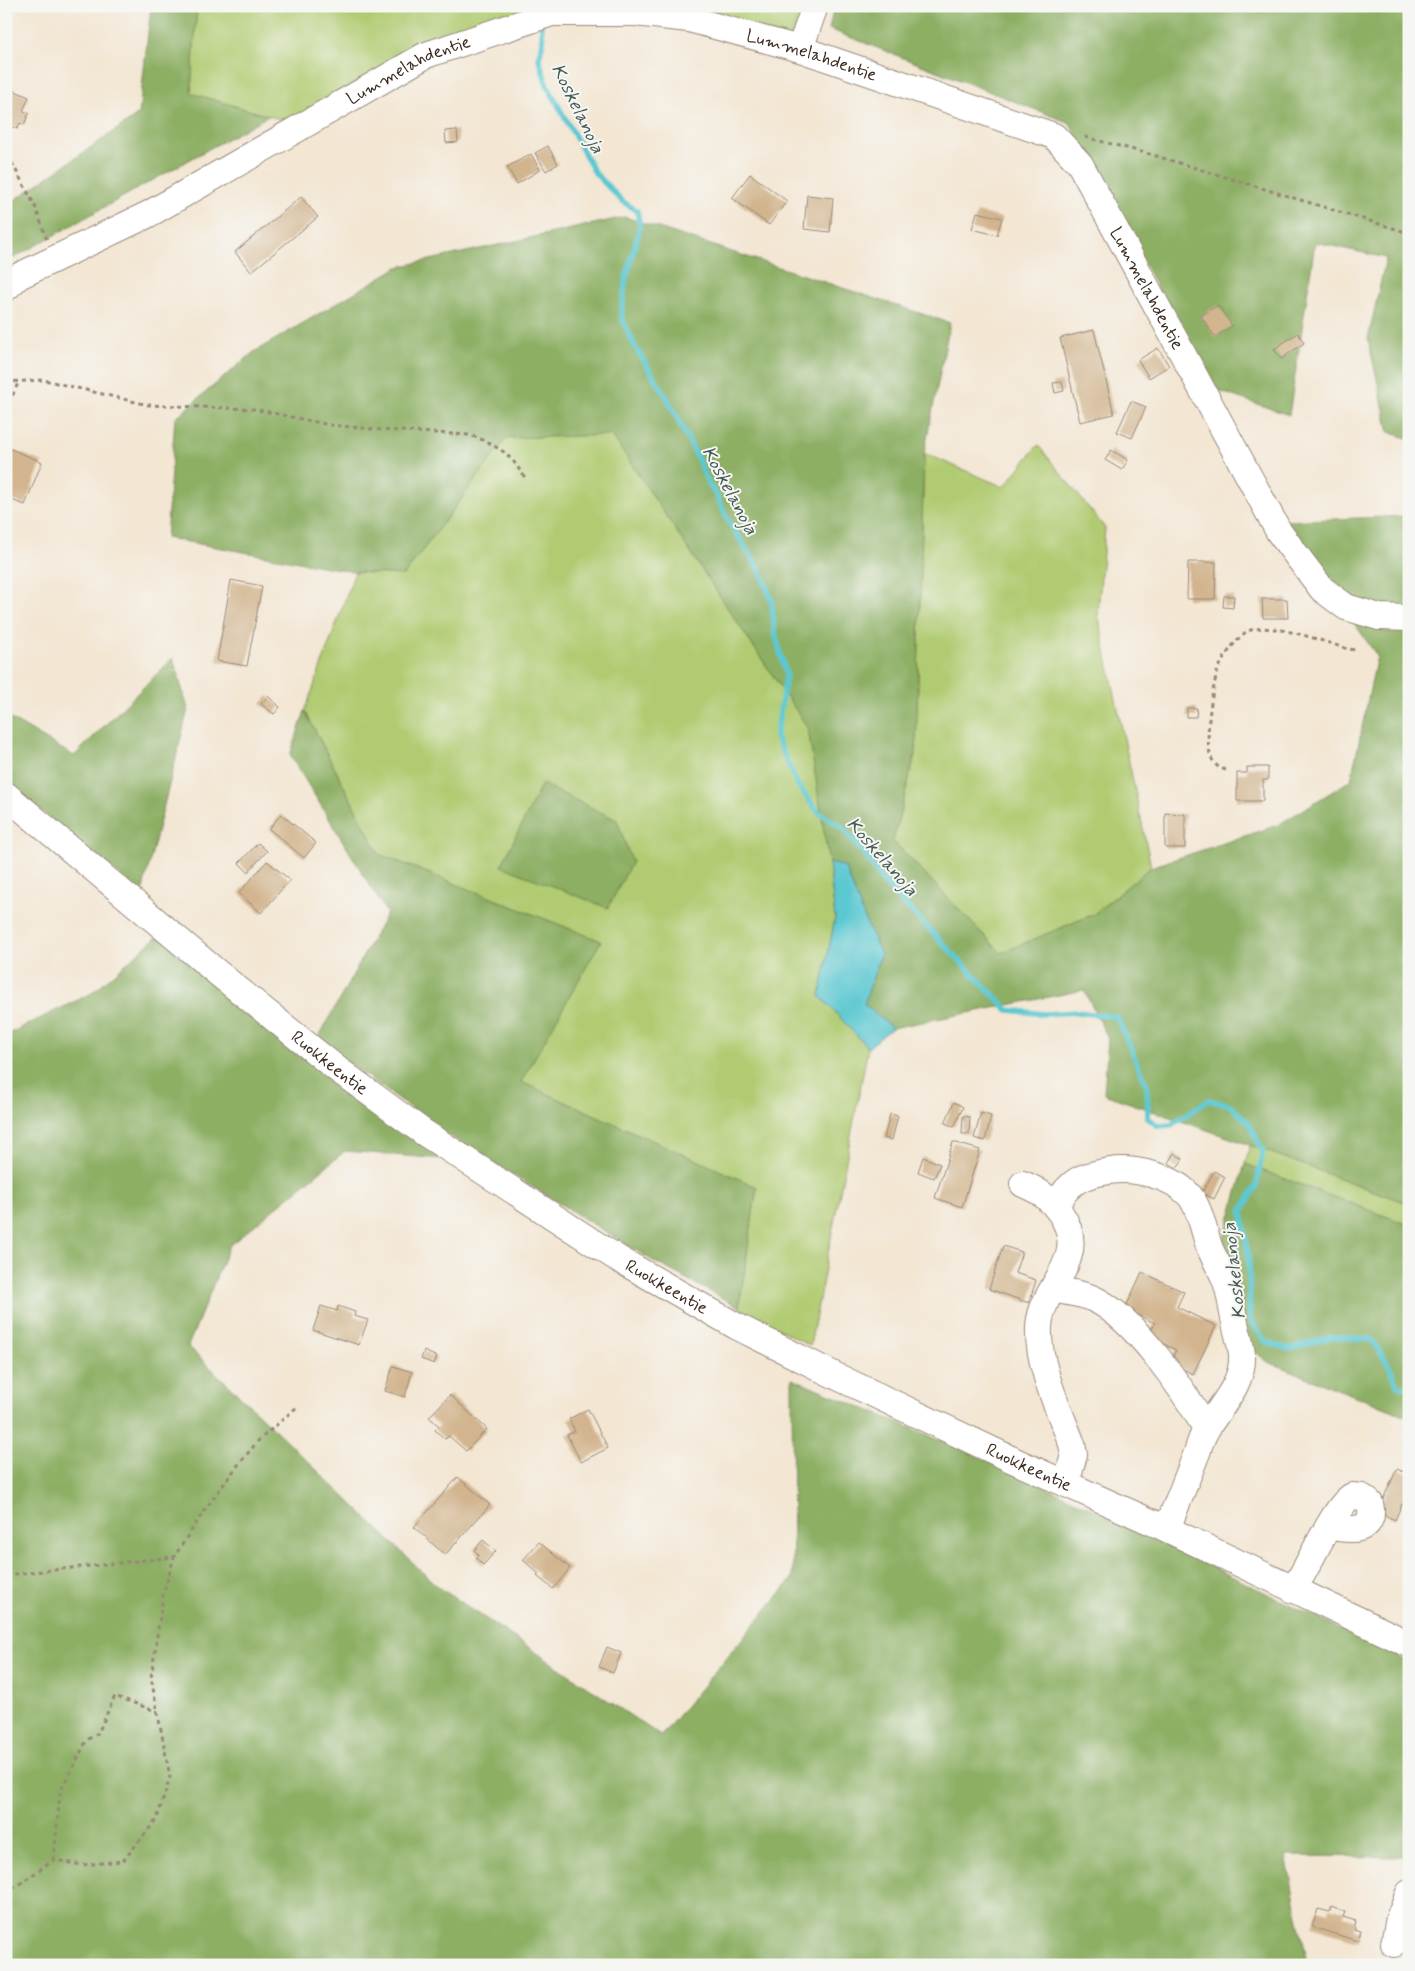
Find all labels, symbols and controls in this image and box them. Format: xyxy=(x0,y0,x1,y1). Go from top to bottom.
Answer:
street label: Lummelahdentie xyxy=(743,24,880,87)
street label: Lummelahdentie xyxy=(342,30,474,111)
water label: Koskelanoja xyxy=(545,60,610,158)
street label: Lummelahdentie xyxy=(1103,223,1189,354)
water label: Koskelanoja xyxy=(696,442,764,540)
water label: Koskelanoja xyxy=(841,812,924,902)
street label: Ruokkeentie xyxy=(286,1026,373,1101)
water label: Koskelanoja xyxy=(1217,1221,1252,1320)
street label: Ruokkeentie xyxy=(621,1254,712,1321)
street label: Ruokkeentie xyxy=(982,1438,1075,1498)

